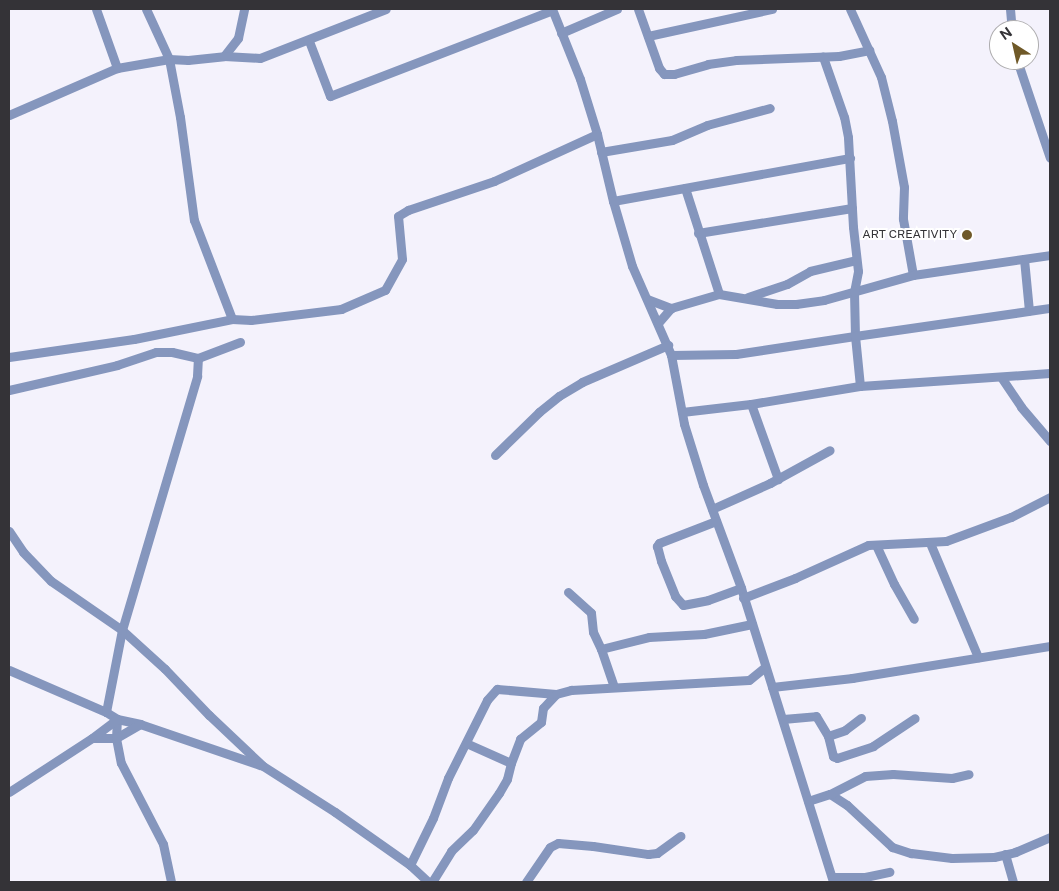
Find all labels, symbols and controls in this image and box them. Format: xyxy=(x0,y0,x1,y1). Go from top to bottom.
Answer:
north arrow xyxy=(989,20,1039,70)
text: N xyxy=(997,24,1015,43)
place label: ART CREATIVITY xyxy=(862,228,957,242)
marker: ART CREATIVITY xyxy=(961,229,973,241)

